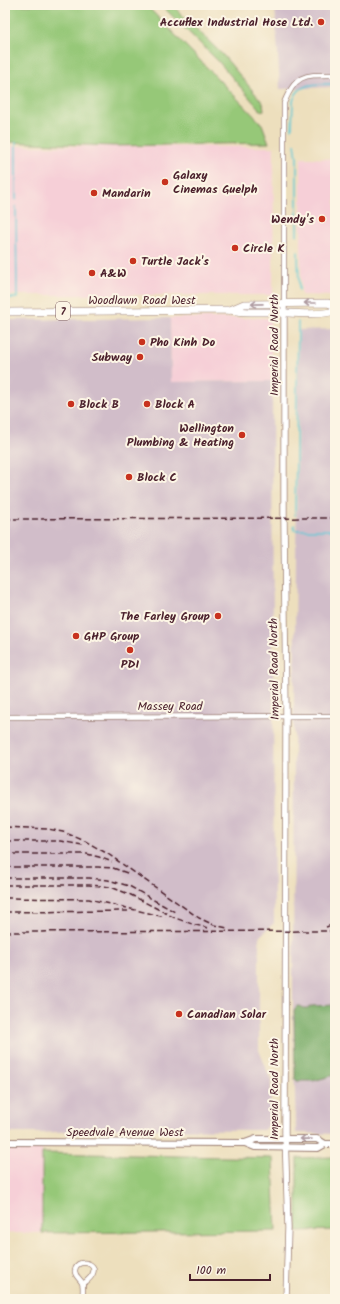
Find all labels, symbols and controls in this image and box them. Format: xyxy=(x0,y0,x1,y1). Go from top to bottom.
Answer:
place label: Accuflex Industrial Hose Ltd. xyxy=(160,13,313,32)
marker: Accuflex Industrial Hose Ltd. xyxy=(316,17,326,27)
place label: Galaxy Cinemas Guelph xyxy=(173,166,258,199)
marker: Galaxy Cinemas Guelph xyxy=(160,177,170,187)
place label: Mandarin xyxy=(102,184,151,203)
marker: Mandarin xyxy=(89,188,99,198)
place label: Wendy's xyxy=(271,210,314,229)
marker: Wendy's xyxy=(317,214,327,224)
place label: Circle K xyxy=(243,239,285,258)
marker: Circle K xyxy=(230,243,240,253)
place label: Turtle Jack's xyxy=(141,252,209,271)
marker: Turtle Jack's xyxy=(128,256,138,266)
place label: A&W xyxy=(100,264,126,283)
marker: A&W xyxy=(87,268,97,278)
street label: Woodlawn Road West xyxy=(88,291,196,310)
street label: Imperial Road North xyxy=(265,294,284,396)
one-way arrow xyxy=(251,300,264,307)
one-way arrow xyxy=(304,300,317,307)
road number: 7 xyxy=(56,302,70,320)
place label: Pho Kinh Do xyxy=(150,333,216,352)
marker: Pho Kinh Do xyxy=(137,337,147,347)
place label: Subway xyxy=(92,348,133,367)
marker: Subway xyxy=(135,352,145,362)
place label: Block B xyxy=(79,395,119,414)
place label: Block A xyxy=(155,395,196,414)
marker: Block B xyxy=(66,399,76,409)
marker: Block A xyxy=(142,399,152,409)
place label: Wellington Plumbing & Heating xyxy=(127,419,234,452)
marker: Wellington Plumbing & Heating xyxy=(237,430,247,440)
place label: Block C xyxy=(137,468,177,487)
marker: Block C xyxy=(124,472,134,482)
place label: The Farley Group xyxy=(120,607,211,626)
marker: The Farley Group xyxy=(213,611,223,621)
street label: Imperial Road North xyxy=(264,618,285,720)
place label: GHP Group xyxy=(84,627,140,646)
marker: GHP Group xyxy=(71,631,81,641)
marker: PDI xyxy=(125,645,135,655)
place label: PDI xyxy=(121,655,139,674)
street label: Massey Road xyxy=(137,697,204,716)
place label: Canadian Solar xyxy=(187,1005,267,1024)
marker: Canadian Solar xyxy=(174,1009,184,1019)
street label: Imperial Road North xyxy=(265,1038,284,1140)
street label: Speedvale Avenue West xyxy=(66,1123,184,1142)
one-way arrow xyxy=(300,1135,313,1143)
scale bar xyxy=(190,1256,270,1282)
text: 100 m xyxy=(196,1261,227,1280)

